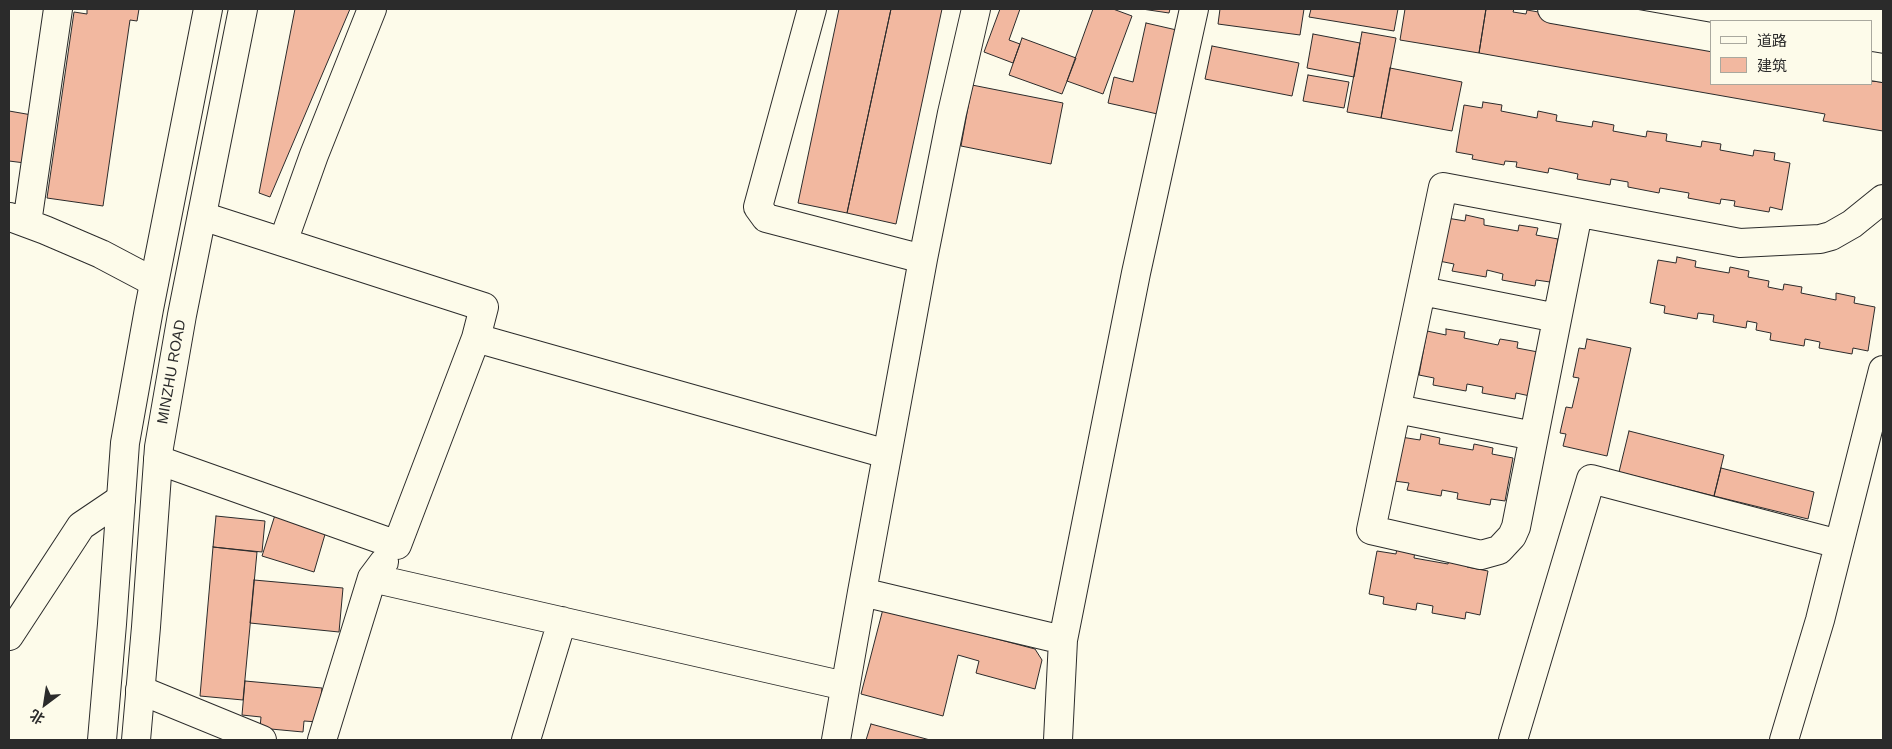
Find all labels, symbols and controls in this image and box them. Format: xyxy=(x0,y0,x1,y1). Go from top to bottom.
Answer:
legend xyxy=(1710,20,1872,85)
text: 道路 xyxy=(1757,32,1787,49)
text: 建筑 xyxy=(1757,57,1787,74)
street label: MINZHU ROAD xyxy=(154,318,190,426)
north arrow xyxy=(20,679,70,729)
text: 北 xyxy=(27,706,47,727)

